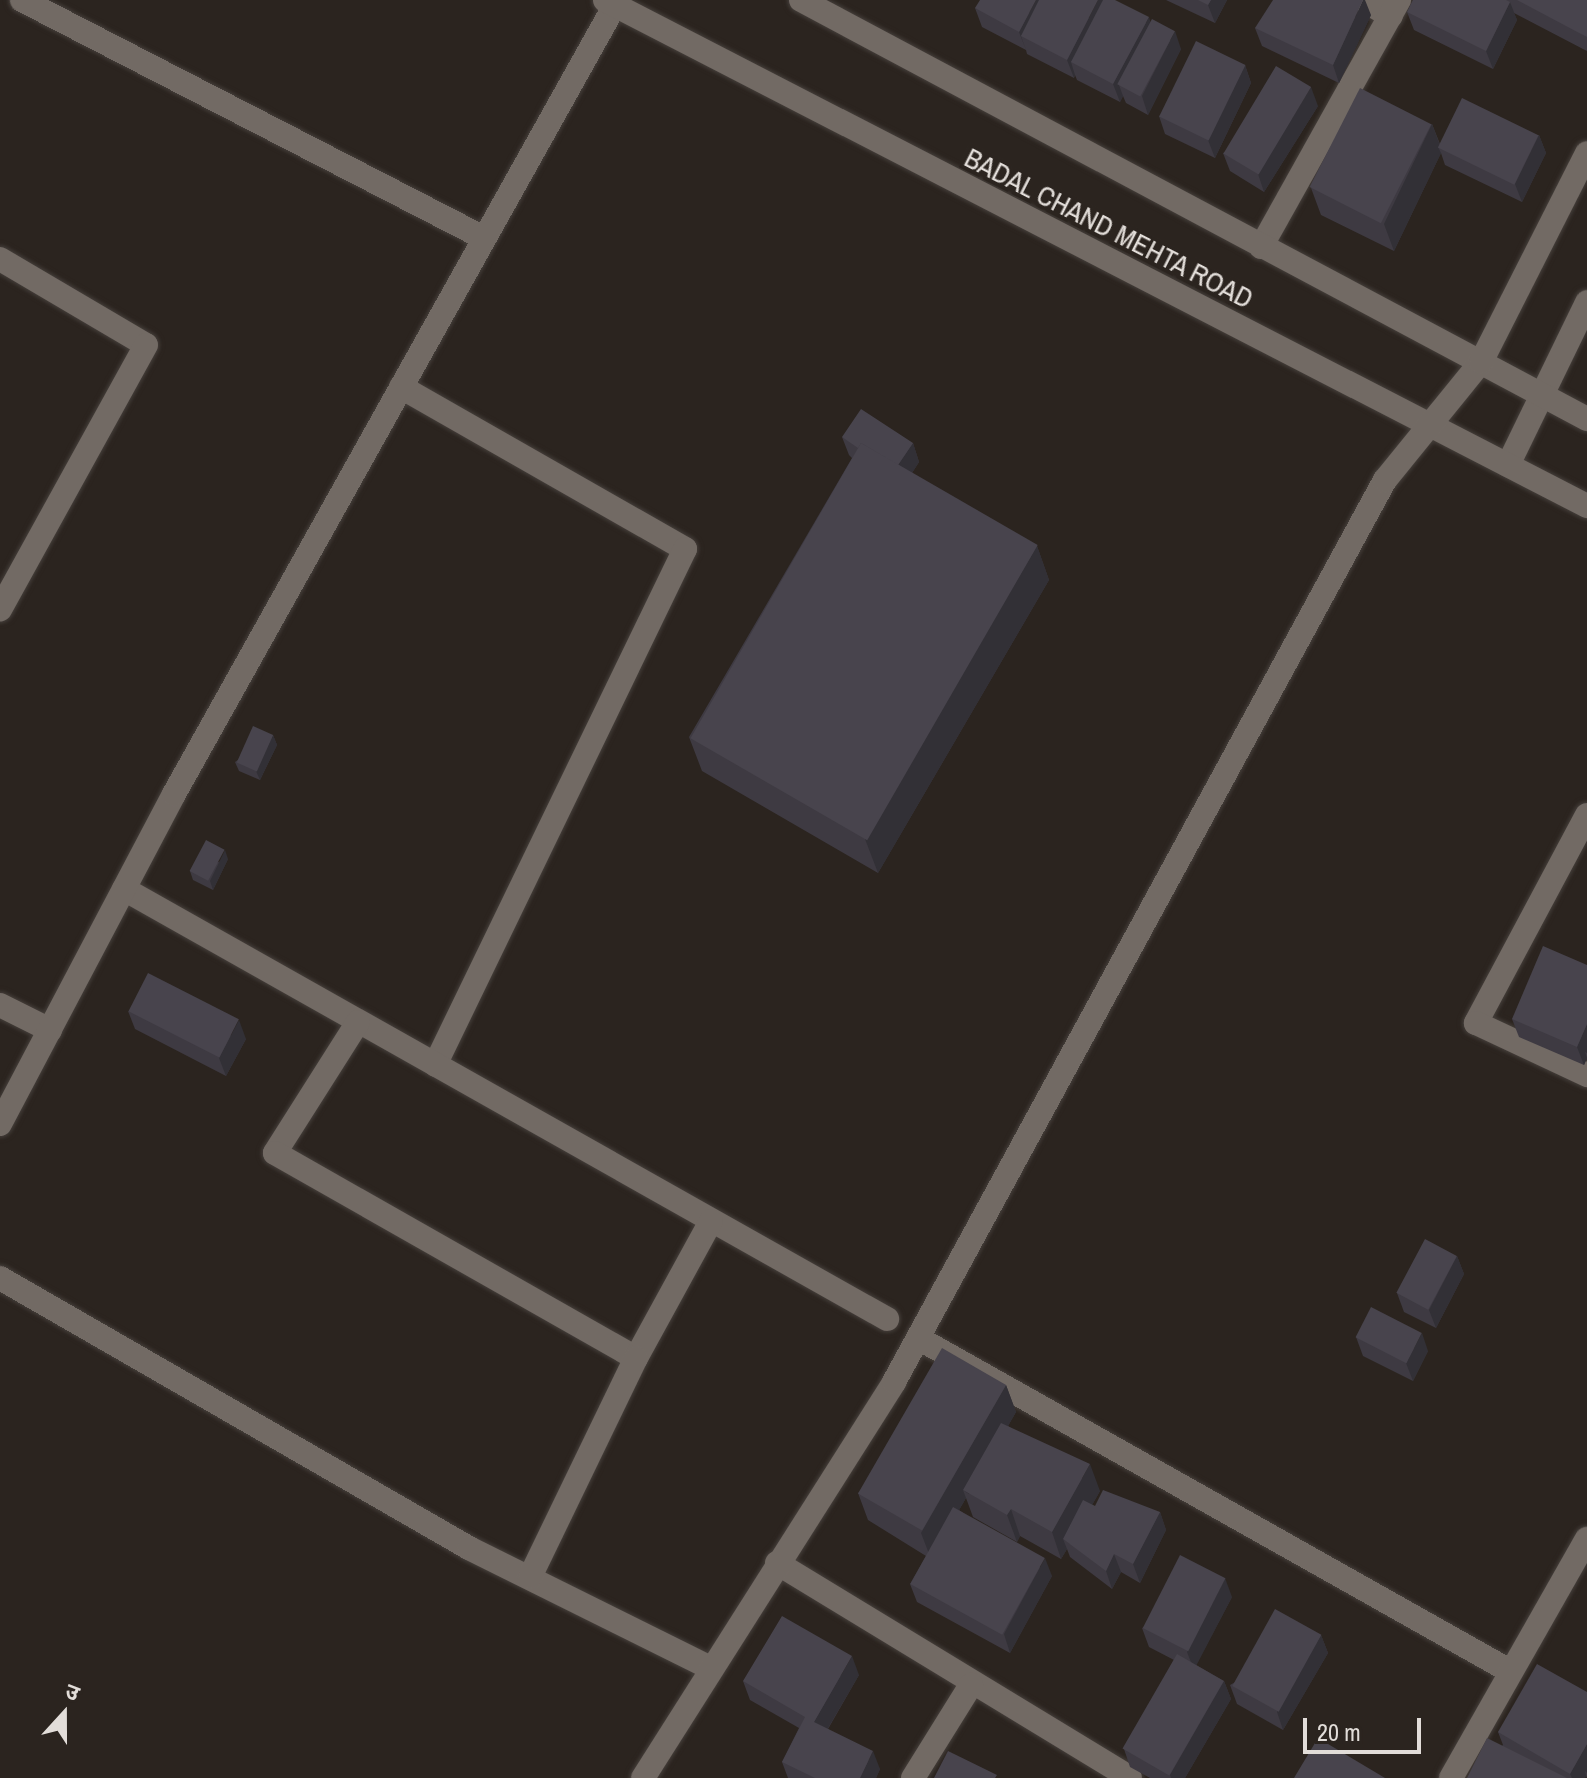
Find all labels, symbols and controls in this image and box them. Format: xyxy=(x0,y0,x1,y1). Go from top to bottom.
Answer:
street label: BADAL CHAND MEHTA ROAD xyxy=(958,140,1260,316)
north arrow xyxy=(24,1674,104,1754)
text: उ xyxy=(61,1675,84,1708)
scale bar xyxy=(1307,1702,1425,1752)
text: 20 m xyxy=(1317,1716,1361,1748)

